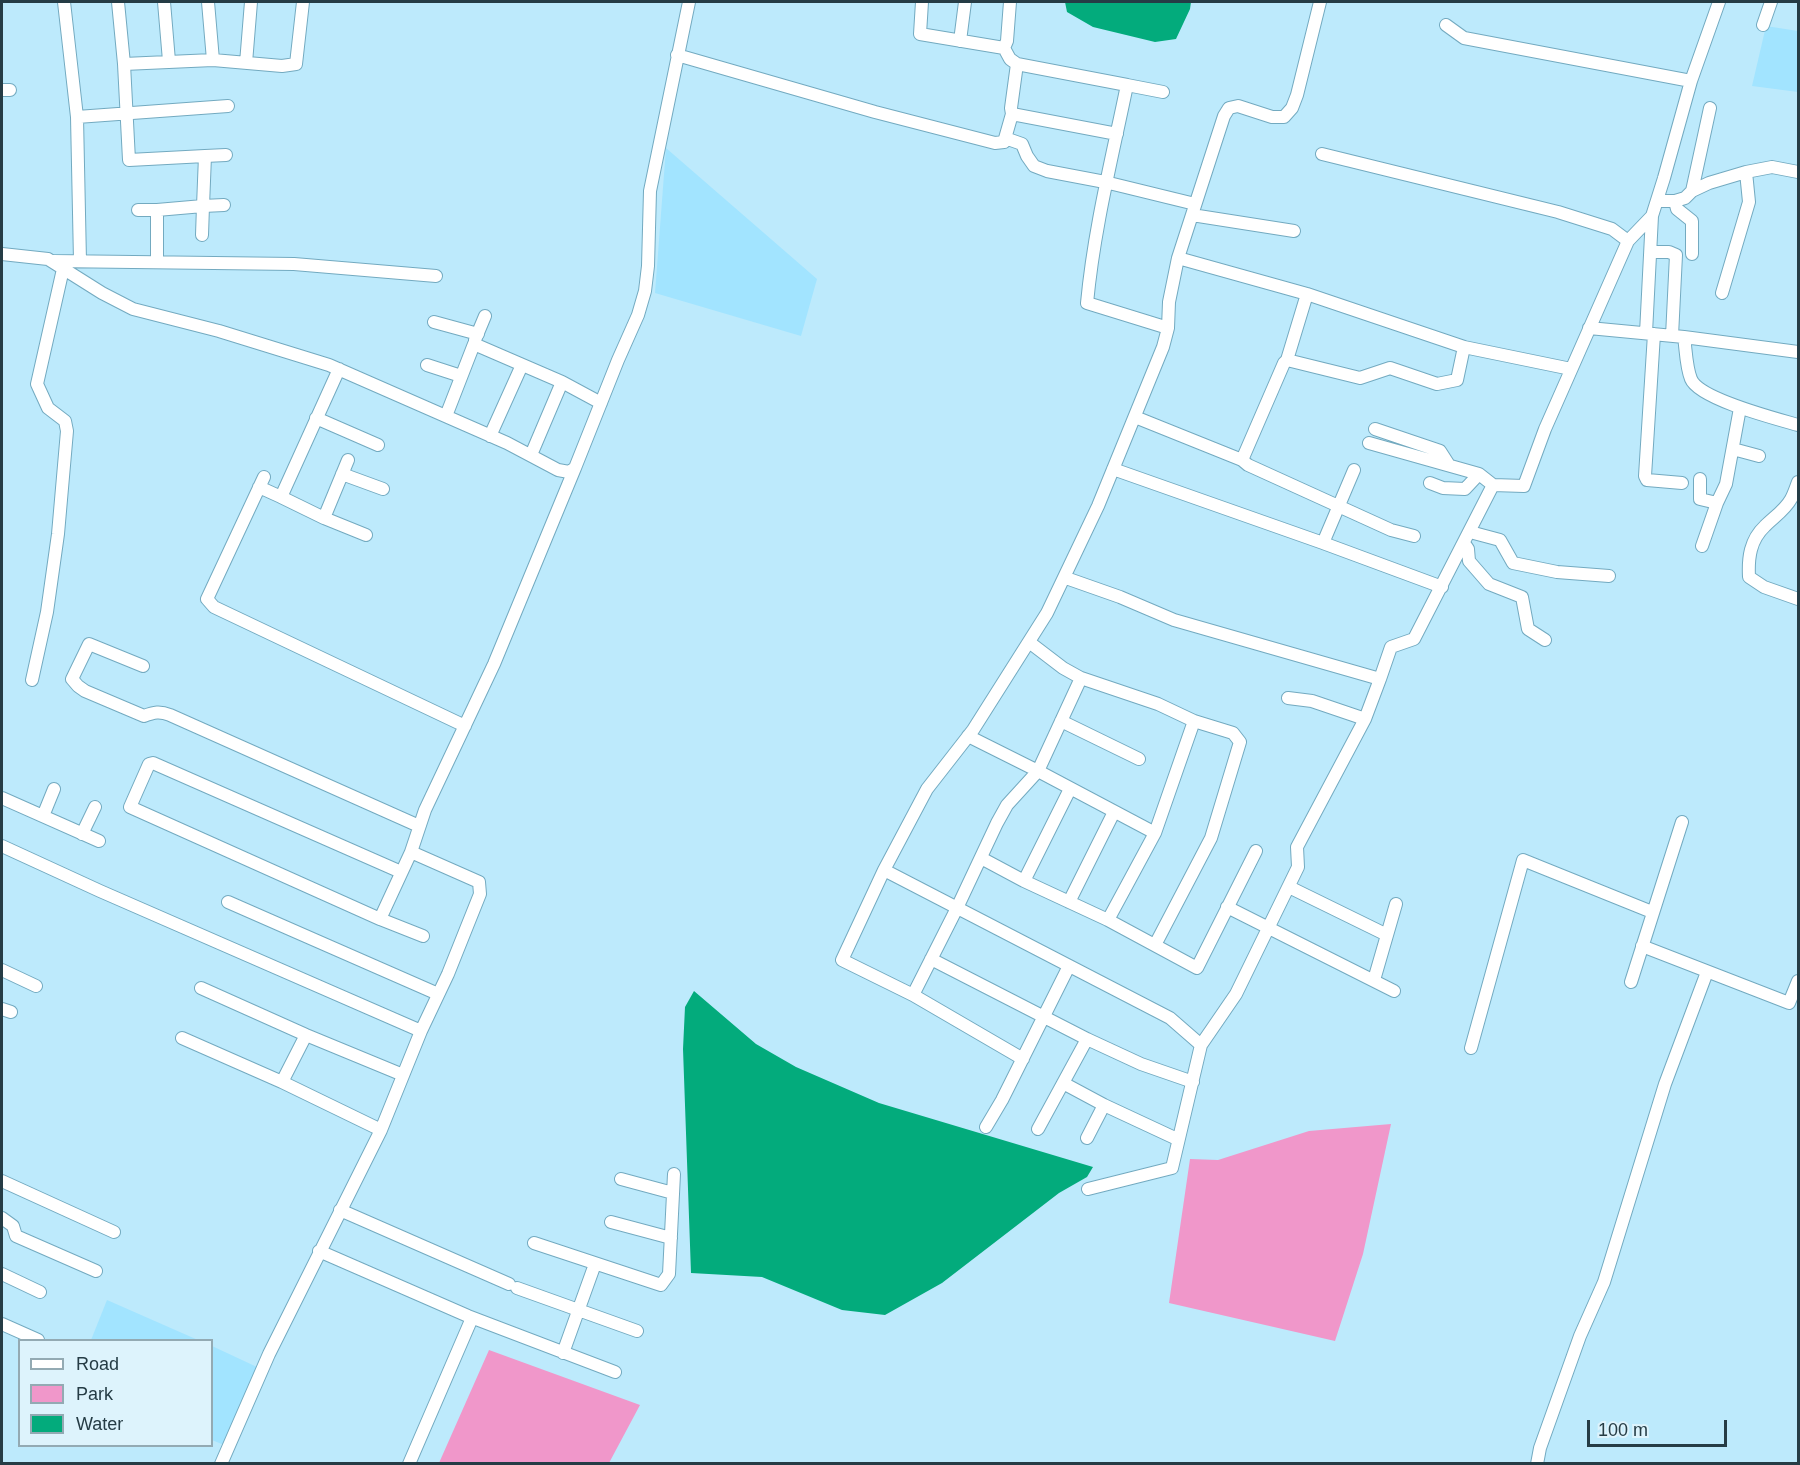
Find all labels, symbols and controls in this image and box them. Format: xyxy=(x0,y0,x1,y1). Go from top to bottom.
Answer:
legend xyxy=(18,1339,213,1447)
text: Road xyxy=(76,1354,119,1374)
text: Park xyxy=(76,1384,113,1404)
scale bar xyxy=(1590,1408,1730,1446)
text: Water xyxy=(76,1414,123,1434)
text: 100 m xyxy=(1598,1420,1648,1440)

